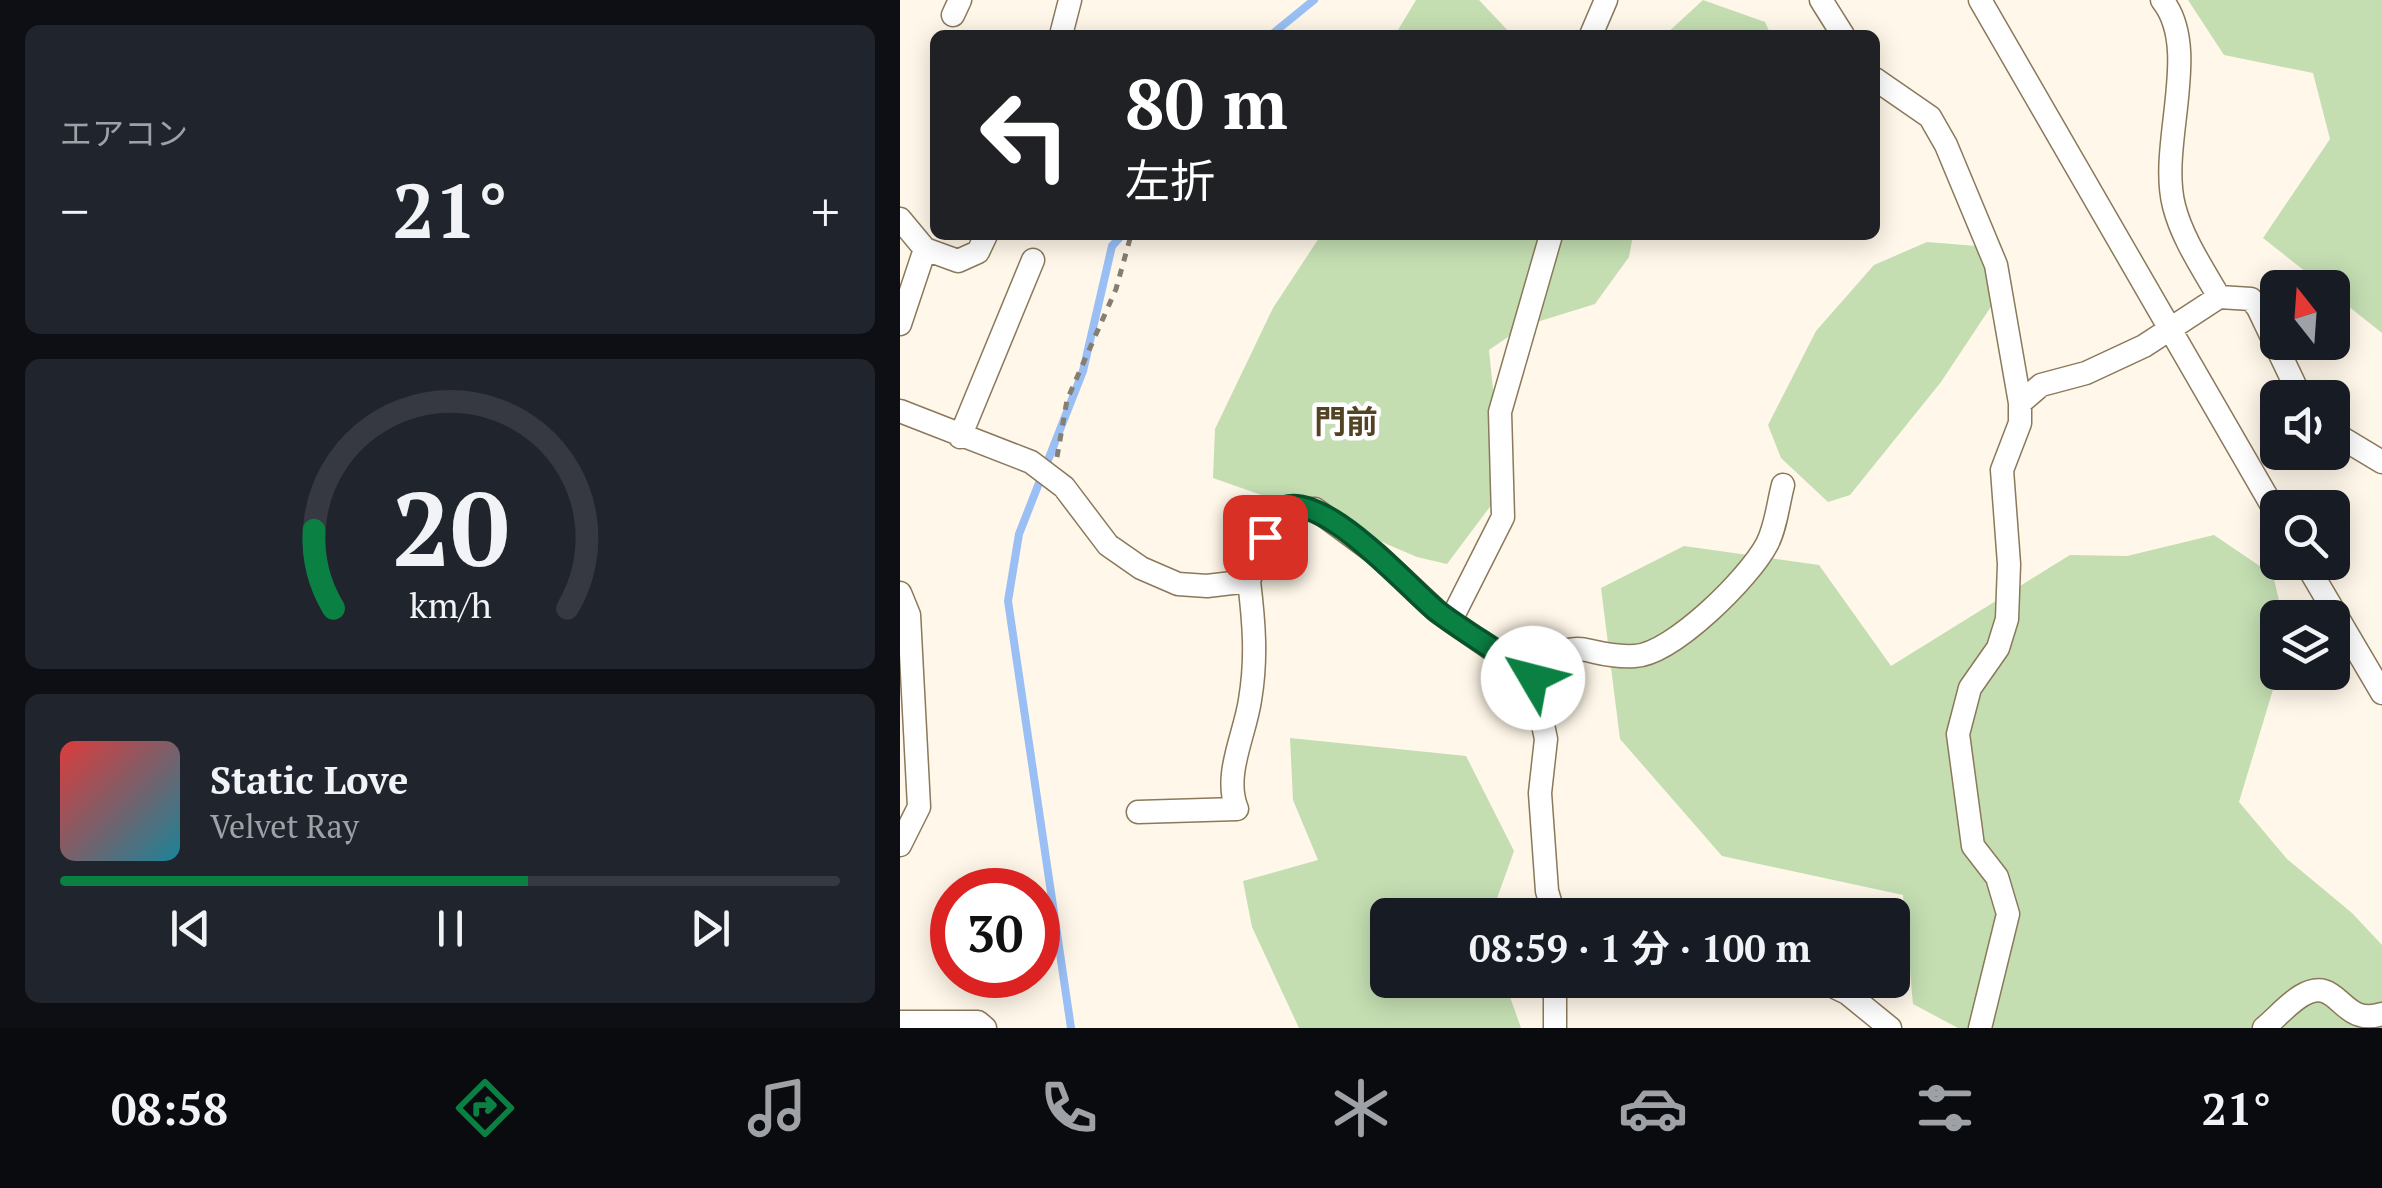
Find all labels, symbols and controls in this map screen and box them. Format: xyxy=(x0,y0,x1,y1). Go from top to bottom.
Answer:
text: 80 m xyxy=(1125,56,1288,149)
icon: left xyxy=(960,70,1090,200)
text: エアコン xyxy=(60,112,188,154)
text: 左折 xyxy=(1125,150,1215,210)
text: 21° xyxy=(392,160,508,259)
text: − xyxy=(60,174,89,247)
text: + xyxy=(811,174,840,247)
north arrow xyxy=(2260,270,2350,360)
map controls xyxy=(2260,270,2350,690)
button: sound xyxy=(2260,380,2350,470)
district label: 門前 xyxy=(1314,400,1378,442)
text: 20 xyxy=(391,458,509,596)
button: search xyxy=(2260,490,2350,580)
pin xyxy=(1223,495,1308,580)
icon: arrive xyxy=(1238,510,1293,565)
text: km/h xyxy=(409,581,491,628)
button: layers xyxy=(2260,600,2350,690)
position arrow xyxy=(1481,626,1585,730)
text: Static Love xyxy=(210,755,408,805)
text: Velvet Ray xyxy=(210,805,359,847)
speed limit sign: 30 xyxy=(930,868,1060,998)
icon: previous xyxy=(163,901,218,956)
icon: pause xyxy=(423,901,478,956)
icon: next xyxy=(683,901,738,956)
text: 08:59 · 1 分 · 100 m xyxy=(1469,923,1811,973)
icon: directions xyxy=(450,1073,520,1143)
icon: music xyxy=(742,1073,812,1143)
icon: phone xyxy=(1034,1073,1104,1143)
icon: climate xyxy=(1326,1073,1396,1143)
icon: car xyxy=(1618,1073,1688,1143)
icon: filters xyxy=(1910,1073,1980,1143)
text: 08:58 xyxy=(111,1078,228,1138)
text: 21° xyxy=(2202,1078,2271,1138)

